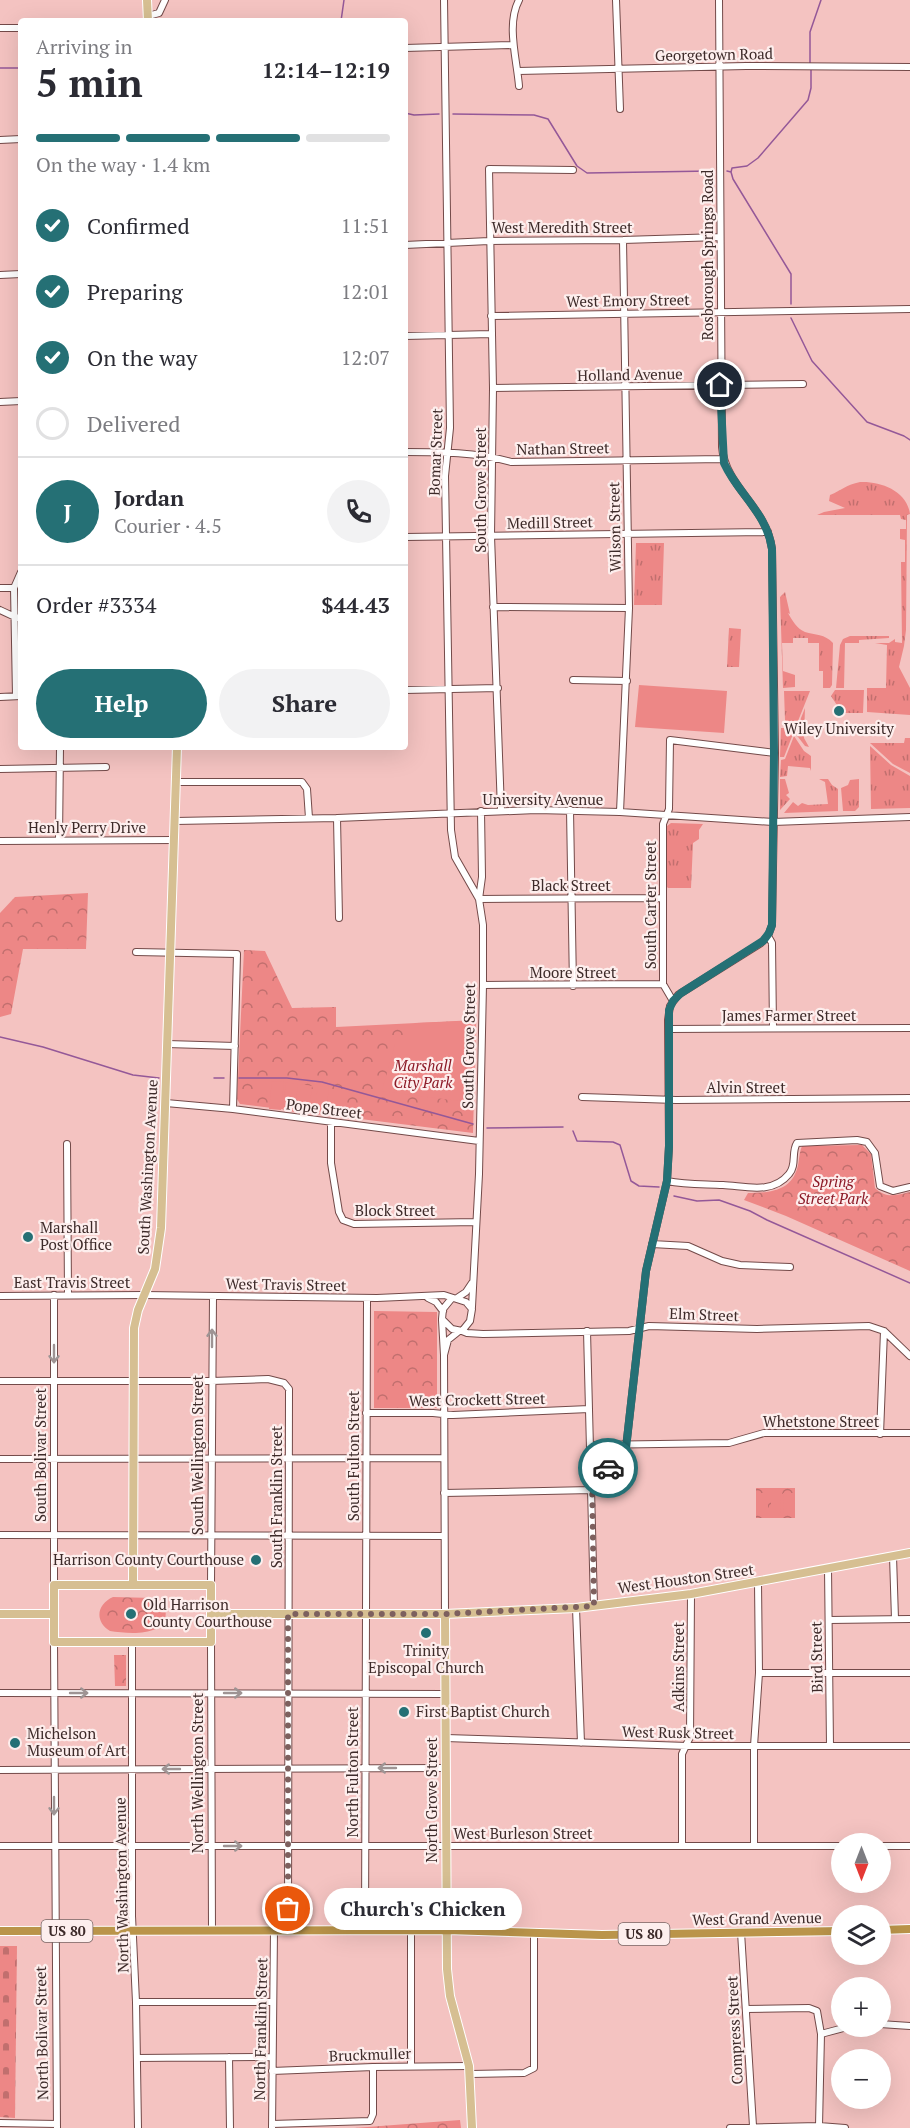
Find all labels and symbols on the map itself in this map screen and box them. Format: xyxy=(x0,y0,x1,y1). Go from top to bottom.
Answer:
street label: Georgetown Road xyxy=(655,43,773,65)
street label: Rosborough Springs Road xyxy=(697,170,717,340)
street label: West Meredith Street xyxy=(491,217,633,237)
street label: West Emory Street xyxy=(566,289,690,311)
pin xyxy=(694,359,745,410)
street label: Holland Avenue xyxy=(577,363,683,385)
street label: Bomar Street xyxy=(423,407,447,496)
street label: South Grove Street xyxy=(470,427,490,553)
street label: Nathan Street xyxy=(516,437,610,459)
street label: Wilson Street xyxy=(603,481,625,572)
street label: Medill Street xyxy=(507,511,594,533)
marker: Wiley University xyxy=(832,704,846,718)
place label: Wiley University xyxy=(784,718,894,738)
street label: University Avenue xyxy=(483,789,603,809)
street label: Henly Perry Drive xyxy=(28,817,146,837)
street label: South Carter Street xyxy=(640,840,660,969)
street label: Black Street xyxy=(531,875,611,895)
street label: Moore Street xyxy=(530,962,617,982)
street label: South Grove Street xyxy=(457,983,479,1109)
street label: James Farmer Street xyxy=(722,1005,857,1025)
park label: Marshall City Park xyxy=(393,1055,453,1092)
street label: Alvin Street xyxy=(706,1077,786,1097)
street label: South Washington Avenue xyxy=(132,1079,162,1255)
street label: Pope Street xyxy=(285,1093,364,1123)
park label: Spring Street Park xyxy=(798,1171,869,1208)
street label: Block Street xyxy=(355,1200,436,1220)
place label: Marshall Post Office xyxy=(40,1217,112,1254)
marker: Marshall Post Office xyxy=(21,1230,35,1244)
street label: East Travis Street xyxy=(14,1272,131,1292)
street label: West Travis Street xyxy=(225,1273,347,1295)
street label: Elm Street xyxy=(669,1303,740,1325)
one-way arrow xyxy=(207,1328,218,1348)
one-way arrow xyxy=(48,1343,60,1363)
street label: South Wellington Street xyxy=(187,1374,207,1535)
street label: South Bolivar Street xyxy=(30,1388,50,1522)
street label: West Crockett Street xyxy=(408,1388,546,1410)
street label: South Fulton Street xyxy=(343,1390,363,1521)
street label: Whetstone Street xyxy=(763,1411,880,1431)
street label: South Franklin Street xyxy=(266,1425,286,1568)
courier xyxy=(578,1438,638,1498)
place label: Harrison County Courthouse xyxy=(53,1549,244,1569)
marker: Harrison County Courthouse xyxy=(249,1553,263,1567)
street label: West Houston Street xyxy=(617,1559,756,1597)
place label: Old Harrison County Courthouse xyxy=(143,1594,272,1631)
marker: Old Harrison County Courthouse xyxy=(124,1607,138,1621)
street label: Bird Street xyxy=(805,1621,827,1693)
street label: Adkins Street xyxy=(668,1622,688,1712)
marker: Trinity Episcopal Church xyxy=(419,1626,433,1640)
place label: Trinity Episcopal Church xyxy=(368,1640,484,1677)
one-way arrow xyxy=(69,1687,89,1699)
one-way arrow xyxy=(222,1687,242,1699)
street label: North Wellington Street xyxy=(187,1692,207,1853)
place label: First Baptist Church xyxy=(416,1701,550,1721)
marker: First Baptist Church xyxy=(397,1705,411,1719)
street label: North Fulton Street xyxy=(342,1706,362,1837)
street label: West Rusk Street xyxy=(622,1721,735,1743)
place label: Michelson Museum of Art xyxy=(27,1723,127,1760)
marker: Michelson Museum of Art xyxy=(8,1736,22,1750)
street label: North Grove Street xyxy=(421,1737,441,1863)
one-way arrow xyxy=(378,1762,398,1774)
one-way arrow xyxy=(162,1763,182,1775)
one-way arrow xyxy=(48,1795,60,1815)
street label: North Washington Avenue xyxy=(109,1797,133,1973)
street label: West Burleson Street xyxy=(453,1823,593,1843)
north arrow xyxy=(831,1833,891,1893)
one-way arrow xyxy=(222,1840,242,1852)
pin xyxy=(262,1883,313,1934)
callout: Church's Chicken xyxy=(324,1888,522,1930)
street label: West Grand Avenue xyxy=(692,1907,822,1929)
road number: US 80 xyxy=(42,1920,92,1942)
road number: US 80 xyxy=(618,1923,670,1945)
street label: North Franklin Street xyxy=(249,1957,271,2101)
street label: North Bolivar Street xyxy=(30,1965,52,2100)
street label: Compress Street xyxy=(721,1975,747,2085)
street label: Bruckmuller xyxy=(329,2043,412,2065)

